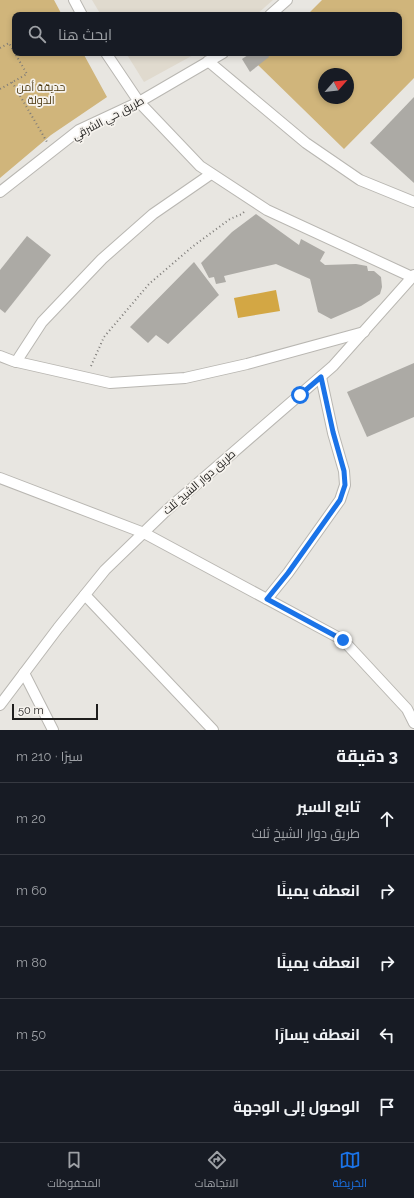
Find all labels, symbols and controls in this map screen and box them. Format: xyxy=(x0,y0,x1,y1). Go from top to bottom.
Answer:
search box xyxy=(12,12,402,56)
icon: search xyxy=(26,23,48,45)
text: ابحث هنا xyxy=(58,26,112,44)
north arrow xyxy=(318,68,354,104)
park label: حديقة أمن الدولة xyxy=(17,80,65,107)
street label: طريق حي الشرقي xyxy=(70,94,147,145)
route start xyxy=(291,386,309,404)
street label: طريق دوار الشيخ ثلث xyxy=(160,447,239,518)
route end xyxy=(334,631,352,649)
scale bar xyxy=(12,702,98,721)
text: 50 m xyxy=(18,704,44,717)
text: 3 دقيقة xyxy=(336,746,398,766)
text: سيرًا · 210 m xyxy=(16,749,83,764)
text: تابع السير xyxy=(297,798,360,816)
icon: ahead xyxy=(376,808,398,830)
text: 20 m xyxy=(16,811,46,826)
text: طريق دوار الشيخ ثلث xyxy=(252,826,360,841)
icon: right xyxy=(376,880,398,902)
text: انعطف يمينًا xyxy=(276,882,360,900)
text: 60 m xyxy=(16,883,47,898)
icon: right xyxy=(376,952,398,974)
text: انعطف يمينًا xyxy=(276,954,360,972)
text: 80 m xyxy=(16,955,47,970)
icon: left xyxy=(376,1024,398,1046)
text: انعطف يسارًا xyxy=(275,1026,360,1044)
text: 50 m xyxy=(16,1027,46,1042)
icon: arrive xyxy=(376,1096,398,1118)
text: الوصول إلى الوجهة xyxy=(233,1098,360,1116)
tab: المحفوظات xyxy=(47,1149,101,1193)
tab: الاتجاهات xyxy=(195,1149,238,1193)
tab: الخريطة xyxy=(333,1149,367,1193)

